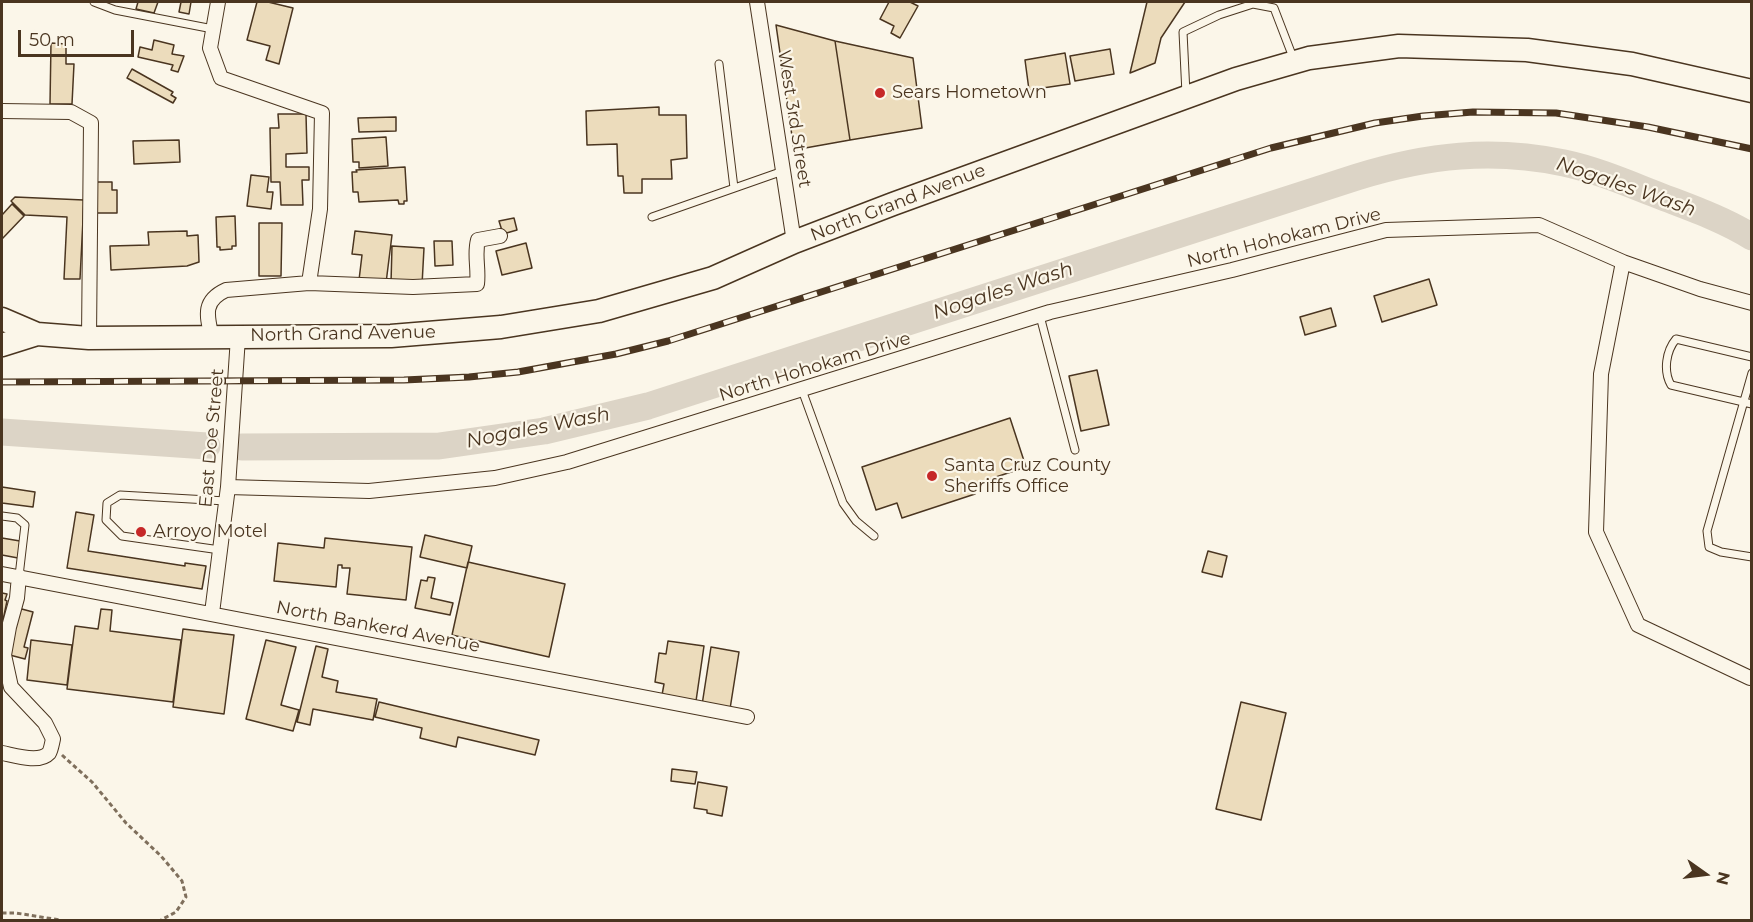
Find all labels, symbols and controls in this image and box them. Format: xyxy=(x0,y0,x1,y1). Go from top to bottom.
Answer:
scale bar xyxy=(21,18,136,56)
text: 50 m xyxy=(29,29,75,51)
street label: West 3rd Street xyxy=(772,49,816,189)
place label: Sears Hometown xyxy=(892,82,1047,104)
marker: Sears Hometown xyxy=(873,86,887,100)
water label: Nogales Wash xyxy=(1553,152,1699,222)
street label: North Grand Avenue xyxy=(807,160,989,246)
street label: North Hohokam Drive xyxy=(1185,203,1383,273)
water label: Nogales Wash xyxy=(930,257,1076,325)
street label: North Grand Avenue xyxy=(250,322,436,346)
street label: North Hohokam Drive xyxy=(717,328,913,406)
street label: East Doe Street xyxy=(195,368,229,508)
water label: Nogales Wash xyxy=(464,402,612,454)
place label: Santa Cruz County Sheriffs Office xyxy=(944,455,1110,498)
marker: Santa Cruz County Sheriffs Office xyxy=(925,469,939,483)
place label: Arroyo Motel xyxy=(153,521,268,543)
marker: Arroyo Motel xyxy=(134,525,148,539)
street label: North Bankerd Avenue xyxy=(274,597,482,657)
north arrow xyxy=(1675,844,1735,904)
text: N xyxy=(1712,870,1734,887)

